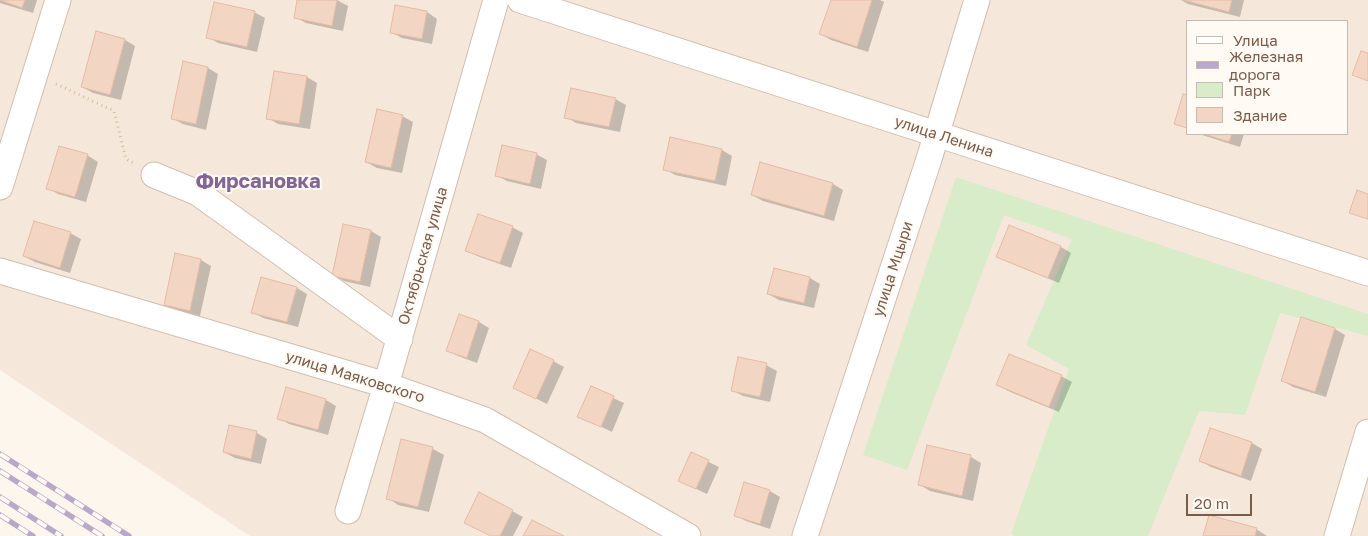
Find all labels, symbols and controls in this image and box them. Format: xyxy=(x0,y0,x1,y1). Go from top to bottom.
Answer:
legend xyxy=(1186,20,1348,135)
text: Улица xyxy=(1233,31,1278,49)
text: Железная дорога xyxy=(1229,47,1303,83)
text: Парк xyxy=(1233,81,1271,99)
text: Здание xyxy=(1233,106,1287,124)
street label: улица Ленина xyxy=(892,113,996,161)
district label: Фирсановка xyxy=(196,170,320,194)
street label: Октябрьская улица xyxy=(395,185,451,327)
street label: улица Мцыри xyxy=(869,219,917,319)
street label: улица Маяковского xyxy=(283,347,427,407)
scale bar xyxy=(1188,484,1254,516)
text: 20 m xyxy=(1194,494,1229,512)

